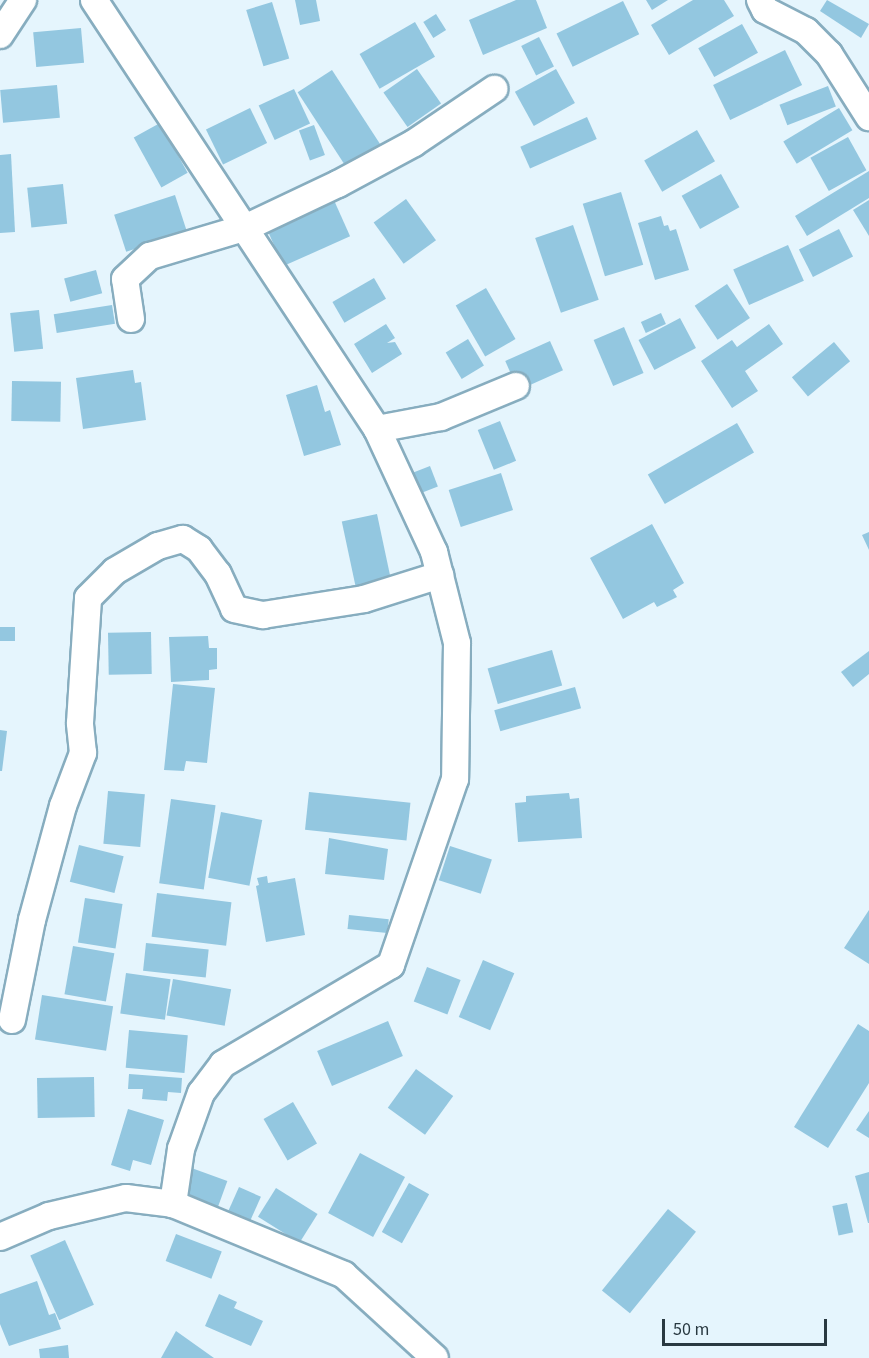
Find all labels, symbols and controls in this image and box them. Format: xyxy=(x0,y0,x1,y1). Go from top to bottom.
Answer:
scale bar xyxy=(665,1307,830,1345)
text: 50 m xyxy=(673,1317,709,1342)

